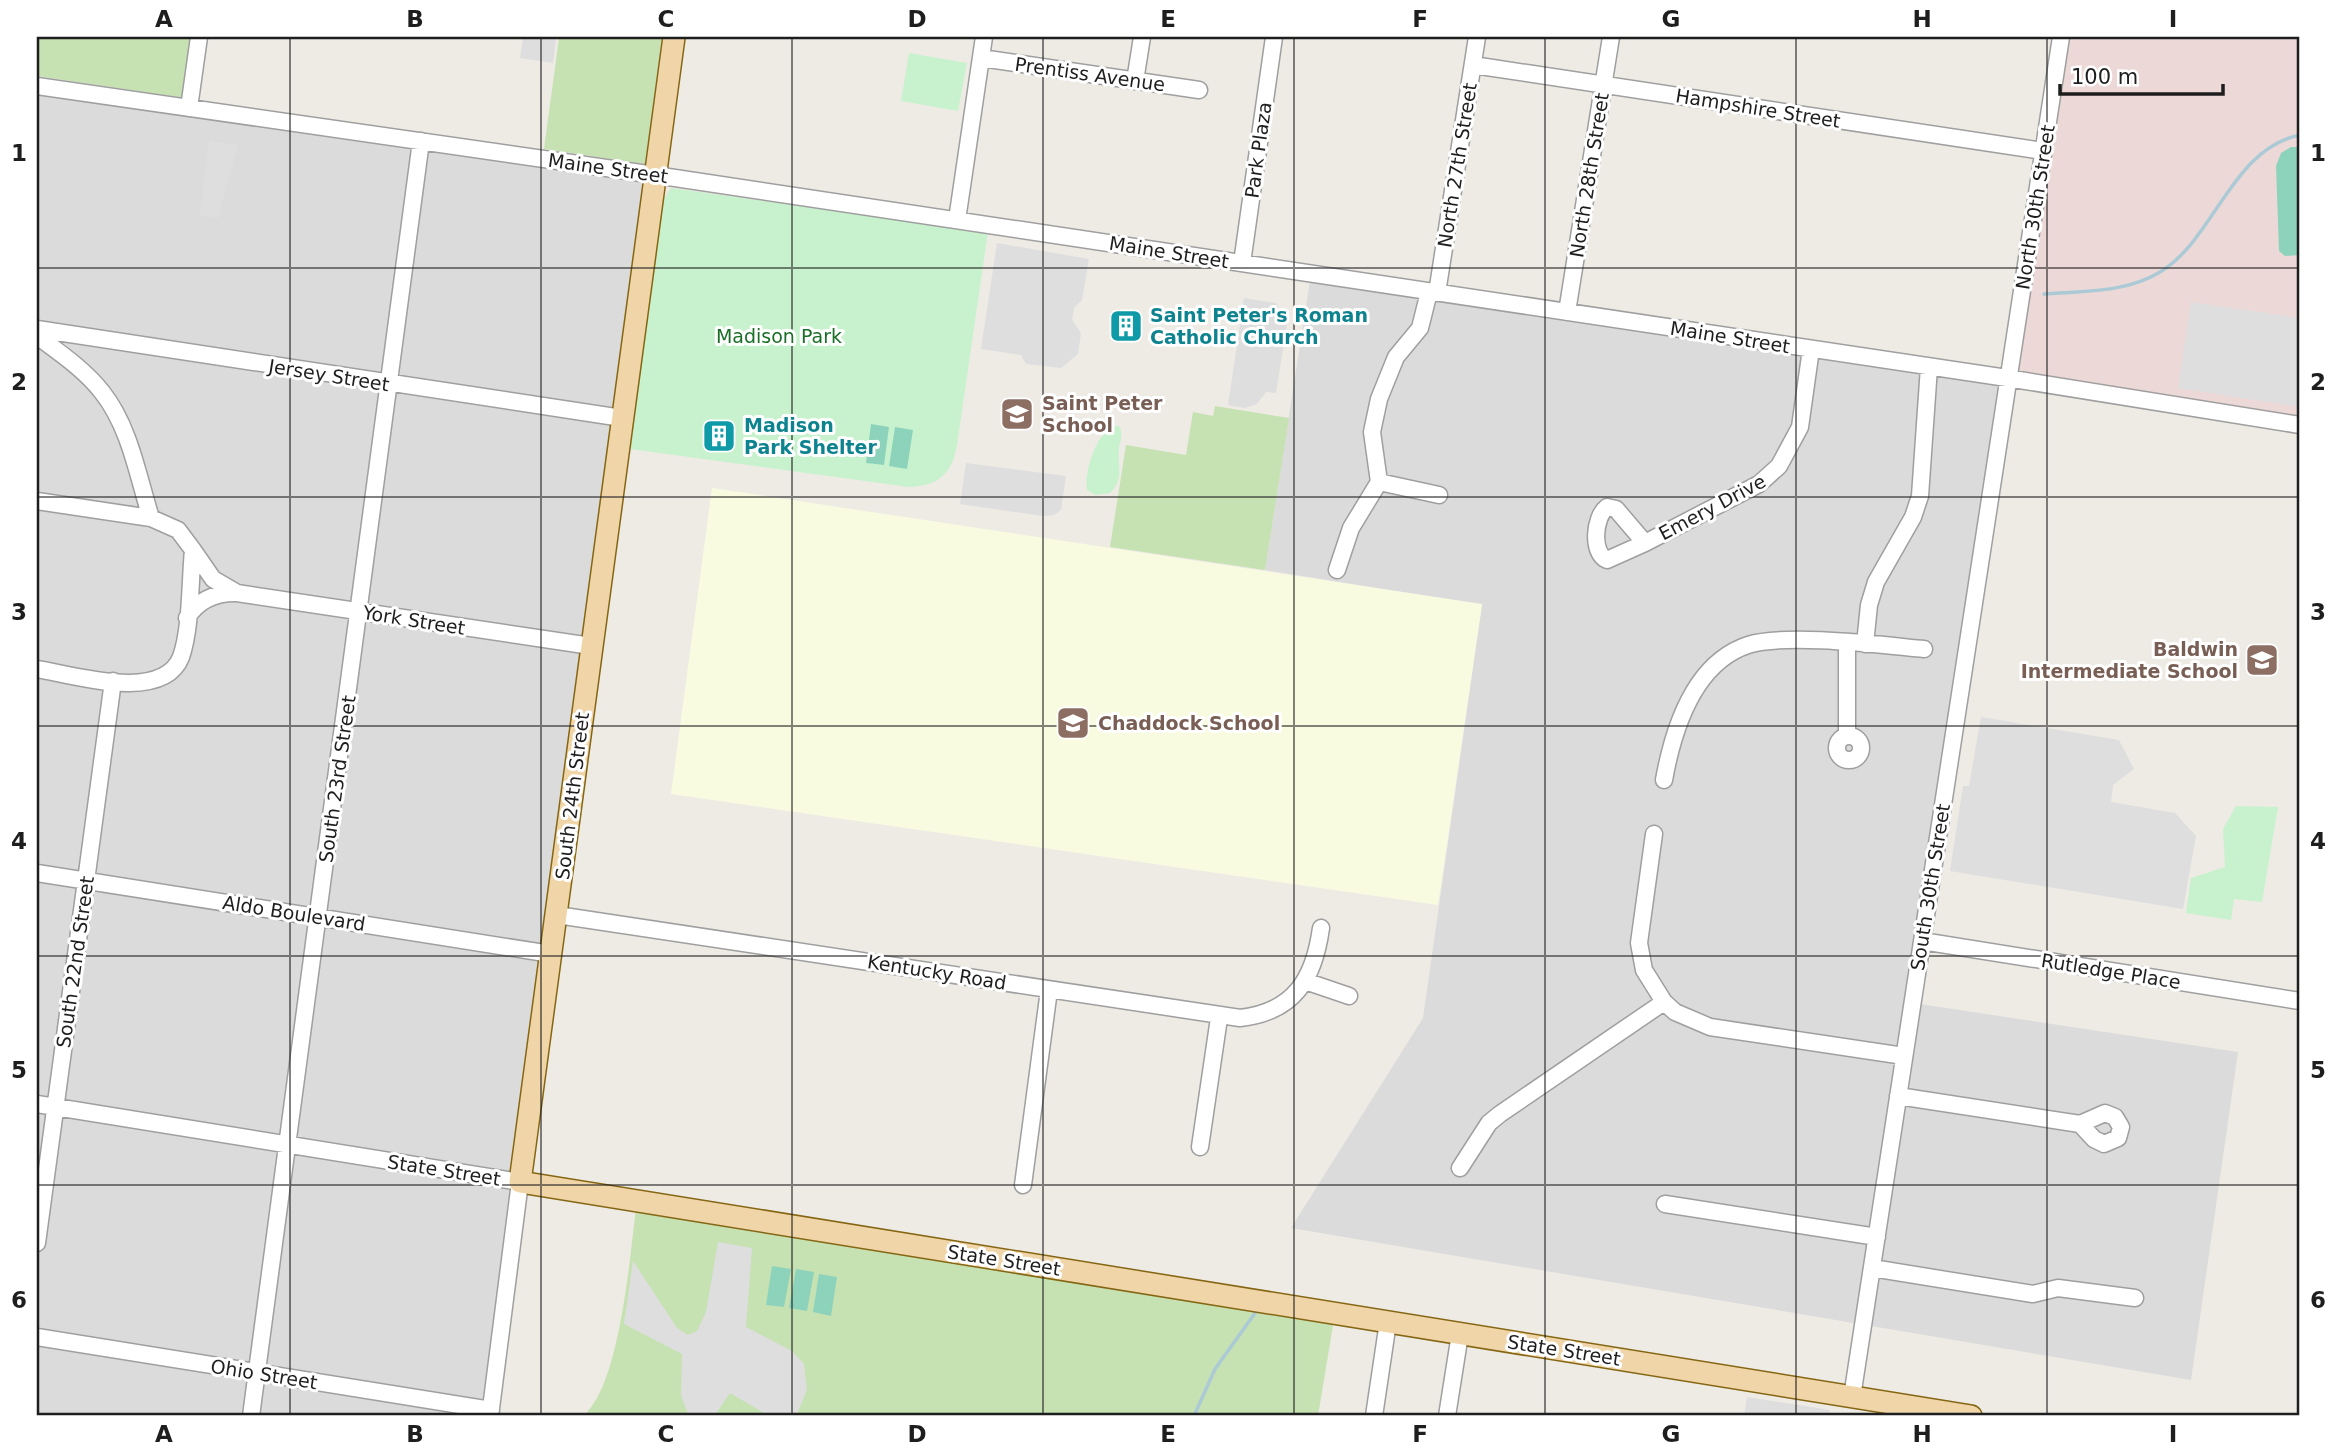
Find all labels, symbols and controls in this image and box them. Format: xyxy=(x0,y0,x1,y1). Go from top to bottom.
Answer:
text: A xyxy=(155,6,173,32)
text: B xyxy=(406,6,424,32)
text: C xyxy=(658,6,674,32)
text: D xyxy=(907,6,927,32)
text: E xyxy=(1160,6,1176,32)
text: F xyxy=(1412,6,1428,32)
text: G xyxy=(1662,6,1680,32)
text: H xyxy=(1912,6,1932,32)
text: I xyxy=(2169,6,2177,32)
scale bar xyxy=(2060,52,2223,96)
street label: Prentiss Avenue xyxy=(1014,53,1166,95)
text: 100 m xyxy=(2071,65,2138,89)
street label: North 27th Street xyxy=(1433,81,1481,249)
street label: Hampshire Street xyxy=(1674,84,1842,132)
street label: North 28th Street xyxy=(1565,91,1613,259)
street label: Park Plaza xyxy=(1240,100,1276,200)
street label: North 30th Street xyxy=(2011,123,2059,291)
text: 1 xyxy=(11,140,27,166)
text: 1 xyxy=(2310,140,2326,166)
street label: Maine Street xyxy=(547,149,669,187)
street label: Maine Street xyxy=(1108,232,1230,272)
place label: Saint Peter's Roman Catholic Church xyxy=(1150,304,1368,348)
building icon: Saint Peter's Roman Catholic Church xyxy=(1107,307,1145,345)
street label: Maine Street xyxy=(1669,317,1791,357)
park label: Madison Park xyxy=(716,325,842,347)
street label: Jersey Street xyxy=(266,354,391,395)
text: 2 xyxy=(11,369,27,395)
text: 2 xyxy=(2310,369,2326,395)
place label: Saint Peter School xyxy=(1042,392,1163,436)
school or university icon: Saint Peter School xyxy=(998,395,1036,433)
place label: Madison Park Shelter xyxy=(744,414,877,458)
building icon: Madison Park Shelter xyxy=(700,417,738,455)
street label: Emery Drive xyxy=(1655,470,1769,544)
text: 3 xyxy=(11,599,27,625)
text: 3 xyxy=(2310,599,2326,625)
street label: York Street xyxy=(360,601,467,639)
place label: Baldwin Intermediate School xyxy=(2021,638,2238,682)
school or university icon: Baldwin Intermediate School xyxy=(2243,641,2281,679)
street label: South 23rd Street xyxy=(314,694,360,864)
school or university icon: Chaddock School xyxy=(1054,704,1092,742)
street label: South 24th Street xyxy=(551,711,593,881)
place label: Chaddock School xyxy=(1098,712,1280,734)
street label: South 30th Street xyxy=(1906,802,1954,972)
text: 4 xyxy=(11,828,27,854)
text: 4 xyxy=(2310,828,2326,854)
street label: South 22nd Street xyxy=(52,875,98,1049)
street label: Aldo Boulevard xyxy=(221,891,367,935)
street label: Rutledge Place xyxy=(2040,949,2182,993)
street label: Kentucky Road xyxy=(866,950,1008,994)
text: 5 xyxy=(11,1057,27,1083)
text: 5 xyxy=(2310,1057,2326,1083)
street label: State Street xyxy=(386,1150,502,1190)
street label: State Street xyxy=(946,1240,1062,1280)
text: 6 xyxy=(11,1287,27,1313)
text: 6 xyxy=(2310,1287,2326,1313)
street label: State Street xyxy=(1506,1330,1622,1370)
street label: Ohio Street xyxy=(209,1355,319,1393)
text: A xyxy=(155,1421,173,1447)
text: B xyxy=(406,1421,424,1447)
text: C xyxy=(658,1421,674,1447)
text: D xyxy=(907,1421,927,1447)
text: E xyxy=(1160,1421,1176,1447)
text: F xyxy=(1412,1421,1428,1447)
text: G xyxy=(1662,1421,1680,1447)
text: H xyxy=(1912,1421,1932,1447)
text: I xyxy=(2169,1421,2177,1447)

